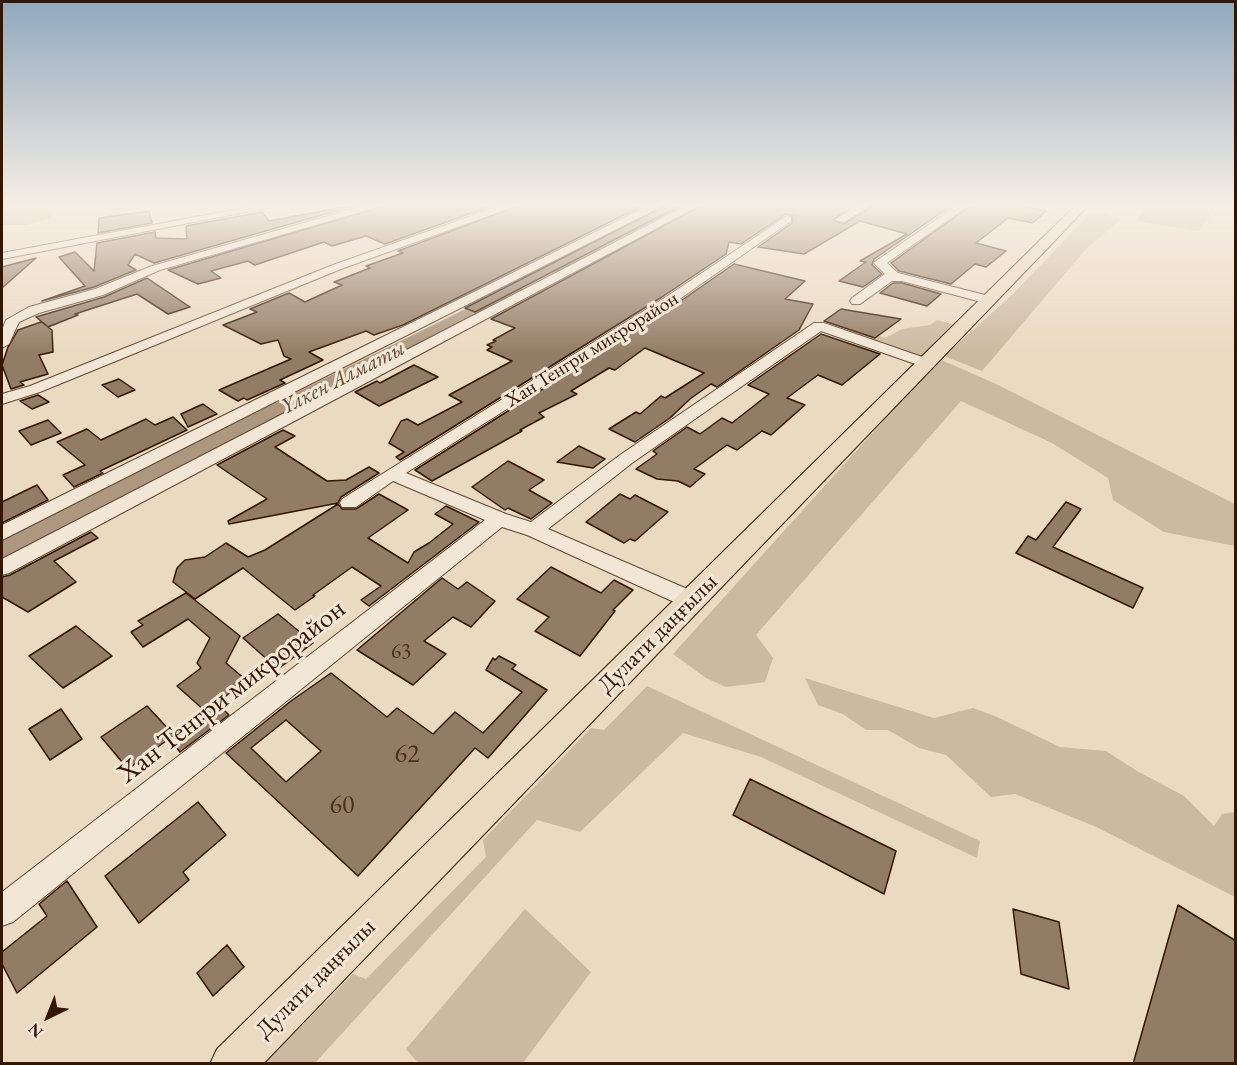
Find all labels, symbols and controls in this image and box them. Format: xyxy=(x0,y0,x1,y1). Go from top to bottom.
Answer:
street label: Хан Тенгри микрорайон xyxy=(501,287,683,413)
water label: Үлкен Алматы xyxy=(276,335,410,421)
street label: Дулати даңғылы xyxy=(592,568,724,700)
street label: Хан Тенгри микрорайон xyxy=(111,593,353,791)
house number: 63 xyxy=(391,639,411,665)
house number: 62 xyxy=(395,739,419,771)
house number: 60 xyxy=(330,790,354,822)
street label: Дулати даңғылы xyxy=(250,913,382,1045)
north arrow xyxy=(18,987,78,1047)
text: N xyxy=(23,1018,47,1043)

